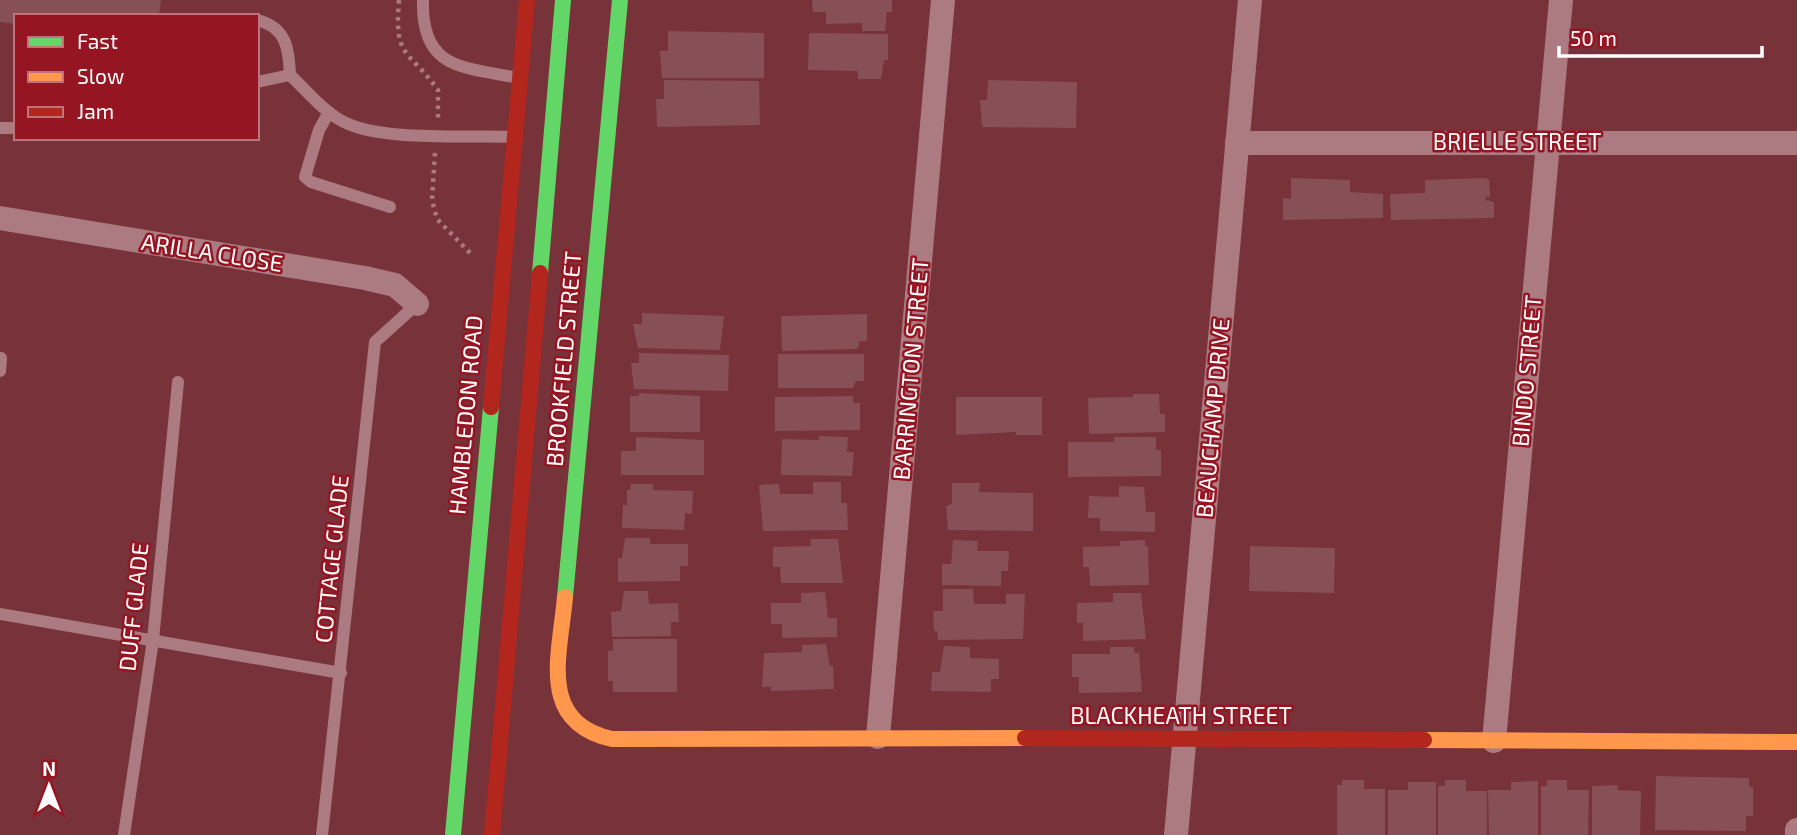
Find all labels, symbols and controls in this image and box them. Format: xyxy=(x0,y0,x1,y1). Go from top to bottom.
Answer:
legend xyxy=(14,14,259,140)
scale bar xyxy=(1559,14,1762,58)
text: 50 m xyxy=(1570,25,1617,50)
text: Fast xyxy=(77,28,118,53)
text: Slow xyxy=(77,63,124,88)
text: Jam xyxy=(77,98,114,123)
street label: BRIELLE STREET xyxy=(1433,127,1601,155)
street label: ARILLA CLOSE xyxy=(139,227,285,277)
street label: BROOKFIELD STREET xyxy=(540,250,586,468)
street label: BARRINGTON STREET xyxy=(886,257,934,481)
street label: BINDO STREET xyxy=(1505,294,1547,448)
street label: HAMBLEDON ROAD xyxy=(442,314,488,516)
street label: BEAUCHAMP DRIVE xyxy=(1189,317,1235,519)
street label: COTTAGE GLADE xyxy=(308,474,354,644)
street label: DUFF GLADE xyxy=(112,541,154,672)
street label: BLACKHEATH STREET xyxy=(1070,701,1292,729)
north arrow xyxy=(14,751,84,821)
text: N xyxy=(42,757,56,780)

